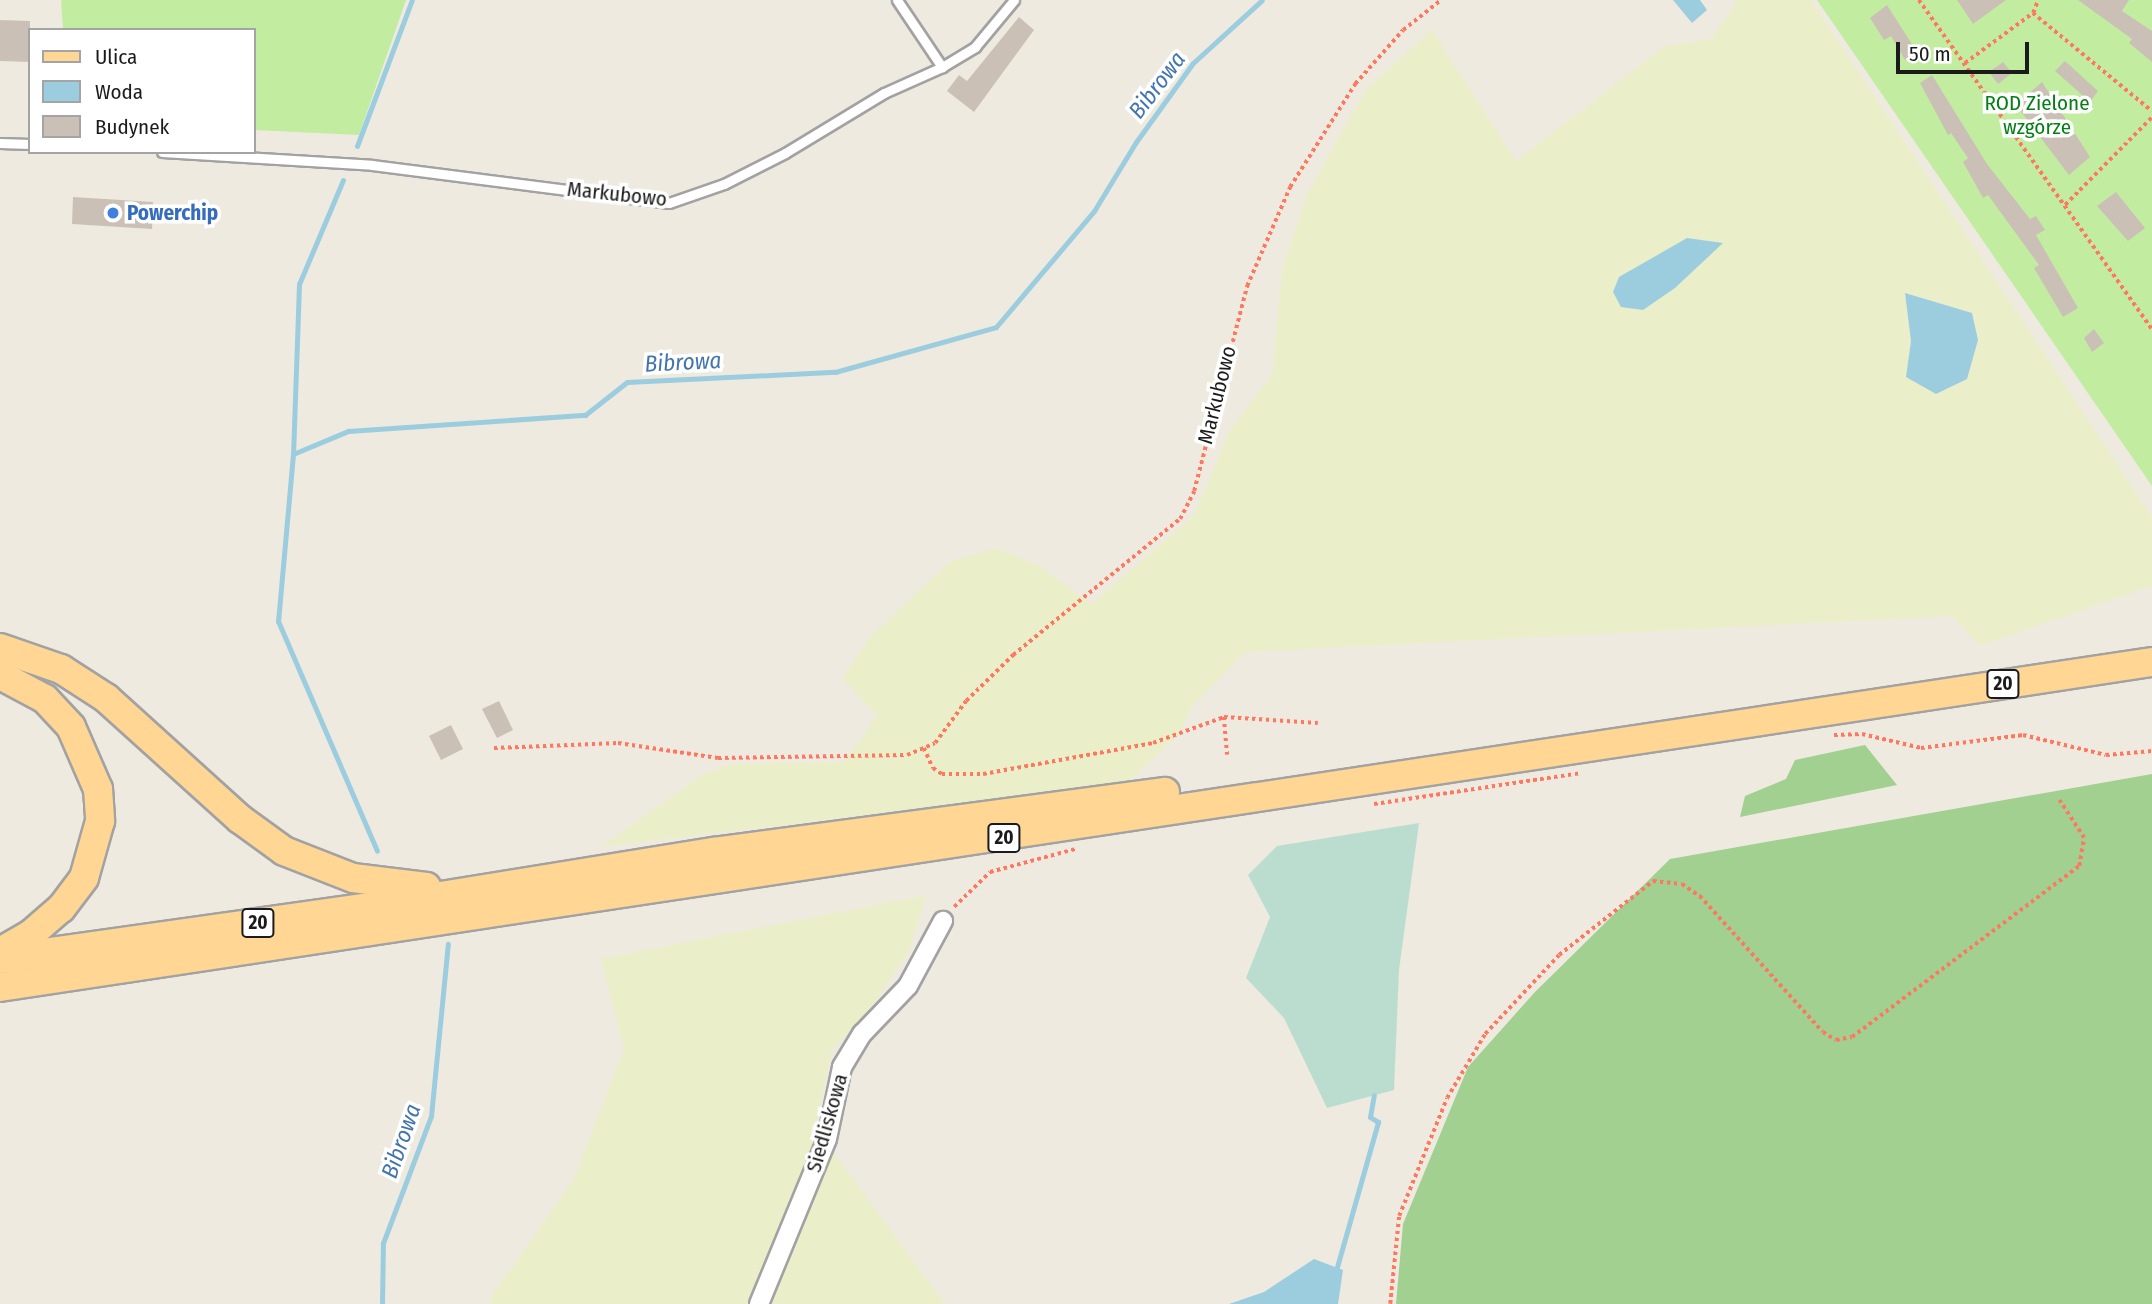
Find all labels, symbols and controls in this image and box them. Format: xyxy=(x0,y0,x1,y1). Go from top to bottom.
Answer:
legend xyxy=(28,28,256,154)
scale bar xyxy=(1900,28,2033,72)
text: 50 m xyxy=(1909,41,1951,67)
text: Ulica xyxy=(95,44,137,70)
water label: Bibrowa xyxy=(1123,46,1191,124)
text: Woda xyxy=(95,79,143,105)
park label: ROD Zielone wzgórze xyxy=(1984,90,2090,140)
text: Budynek xyxy=(95,114,169,140)
street label: Markubowo xyxy=(566,176,668,212)
place label: Powerchip xyxy=(127,200,218,226)
marker: Powerchip xyxy=(105,205,121,221)
street label: Markubowo xyxy=(1193,343,1241,447)
water label: Bibrowa xyxy=(644,346,722,378)
road number: 20 xyxy=(1986,668,2021,699)
road number: 20 xyxy=(986,822,1021,853)
road number: 20 xyxy=(240,908,276,939)
street label: Siedliskowa xyxy=(801,1071,853,1175)
water label: Bibrowa xyxy=(375,1100,427,1182)

